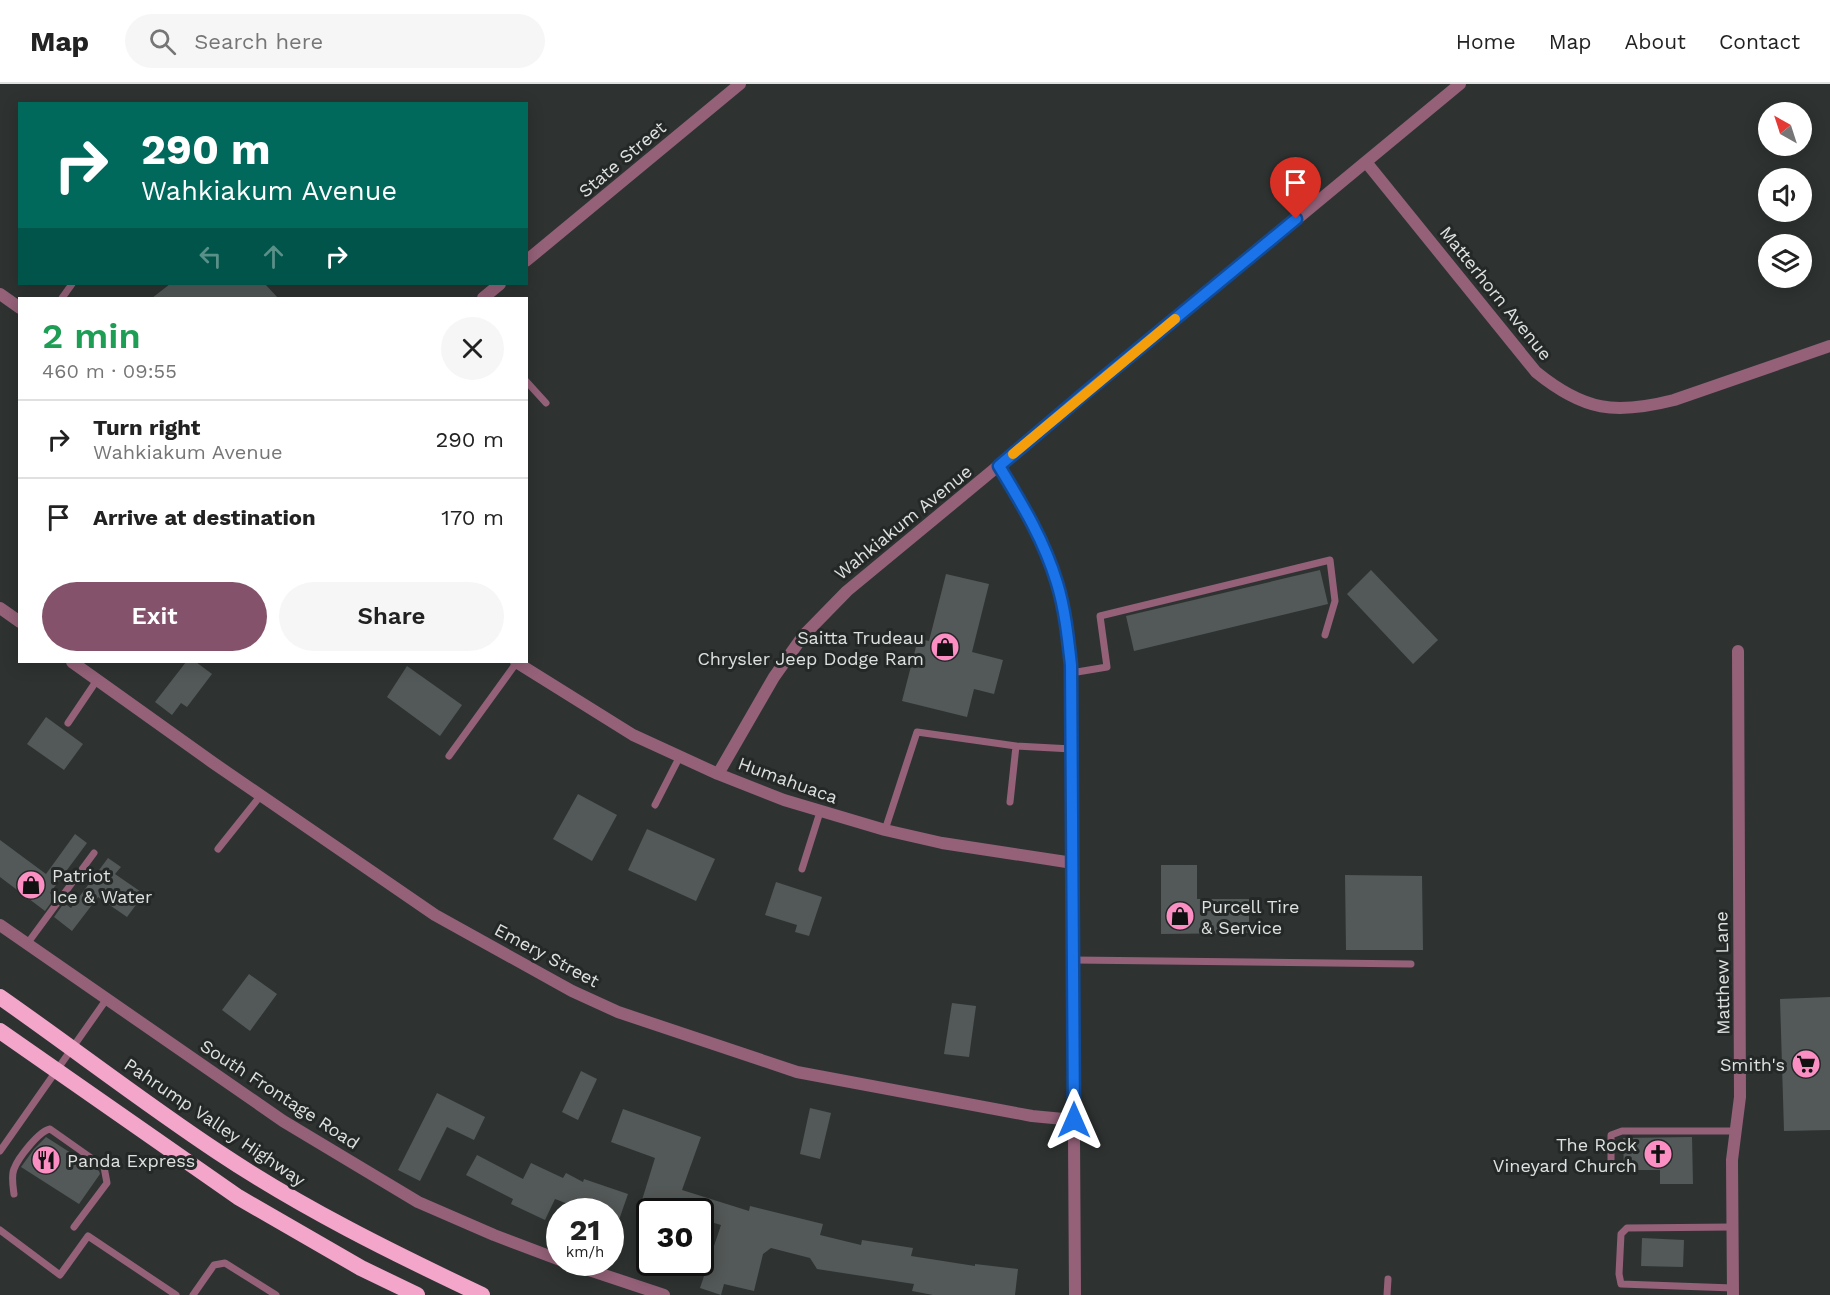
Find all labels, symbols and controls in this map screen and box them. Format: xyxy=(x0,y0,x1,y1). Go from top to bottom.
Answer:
search box xyxy=(125,14,545,68)
text: Map xyxy=(30,25,89,58)
icon: search xyxy=(146,25,179,58)
text: Search here xyxy=(194,29,323,54)
text: Home xyxy=(1456,29,1516,54)
text: Map xyxy=(1549,29,1592,54)
text: About xyxy=(1625,29,1686,54)
text: Contact xyxy=(1719,29,1800,54)
north arrow xyxy=(1758,102,1812,156)
map controls xyxy=(1758,102,1812,288)
street label: State Street xyxy=(574,116,670,201)
text: 290 m xyxy=(141,125,271,174)
icon: right xyxy=(42,126,120,204)
pin xyxy=(1270,157,1321,219)
icon: arrive xyxy=(1279,166,1312,199)
button: sound xyxy=(1758,168,1812,222)
text: Wahkiakum Avenue xyxy=(141,175,397,207)
street label: Matterhorn Avenue xyxy=(1436,222,1556,364)
button: layers xyxy=(1758,234,1812,288)
icon: left xyxy=(194,240,227,273)
icon: ahead xyxy=(257,240,290,273)
icon: right xyxy=(320,240,353,273)
text: 2 min xyxy=(42,315,141,357)
button: close xyxy=(441,317,504,380)
text: 460 m · 09:55 xyxy=(42,359,177,383)
text: Turn right xyxy=(93,415,200,440)
icon: right xyxy=(42,423,75,456)
text: 290 m xyxy=(435,427,504,452)
text: Wahkiakum Avenue xyxy=(93,440,283,464)
street label: Wahkiakum Avenue xyxy=(830,460,976,584)
icon: arrive xyxy=(42,501,75,534)
text: Arrive at destination xyxy=(93,505,316,530)
text: 170 m xyxy=(441,505,504,530)
button: Exit xyxy=(42,582,267,651)
button: Share xyxy=(279,582,504,651)
place label: Saitta Trudeau Chrysler Jeep Dodge Ram xyxy=(697,627,924,669)
shop icon: Saitta Trudeau Chrysler Jeep Dodge Ram xyxy=(929,631,961,663)
street label: Humahuaca xyxy=(735,752,841,808)
place label: Patriot Ice & Water xyxy=(52,865,152,907)
shop icon: Patriot Ice & Water xyxy=(15,869,47,901)
place label: Purcell Tire & Service xyxy=(1201,896,1299,938)
shop icon: Purcell Tire & Service xyxy=(1164,900,1196,932)
street label: Matthew Lane xyxy=(1710,911,1734,1035)
street label: Emery Street xyxy=(491,919,603,992)
street label: South Frontage Road xyxy=(197,1035,363,1153)
supermarket icon: Smith's xyxy=(1790,1048,1822,1080)
street label: Pahrump Valley Highway xyxy=(120,1054,310,1191)
place label: Smith's xyxy=(1720,1054,1785,1075)
position arrow xyxy=(1042,1088,1106,1152)
place label: The Rock Vineyard Church xyxy=(1493,1134,1637,1176)
church icon: The Rock Vineyard Church xyxy=(1642,1138,1674,1170)
restaurant icon: Panda Express xyxy=(30,1144,62,1176)
place label: Panda Express xyxy=(67,1150,195,1171)
speed limit sign: 30 xyxy=(636,1198,714,1276)
text: 21 xyxy=(570,1212,600,1247)
text: km/h xyxy=(566,1243,604,1261)

